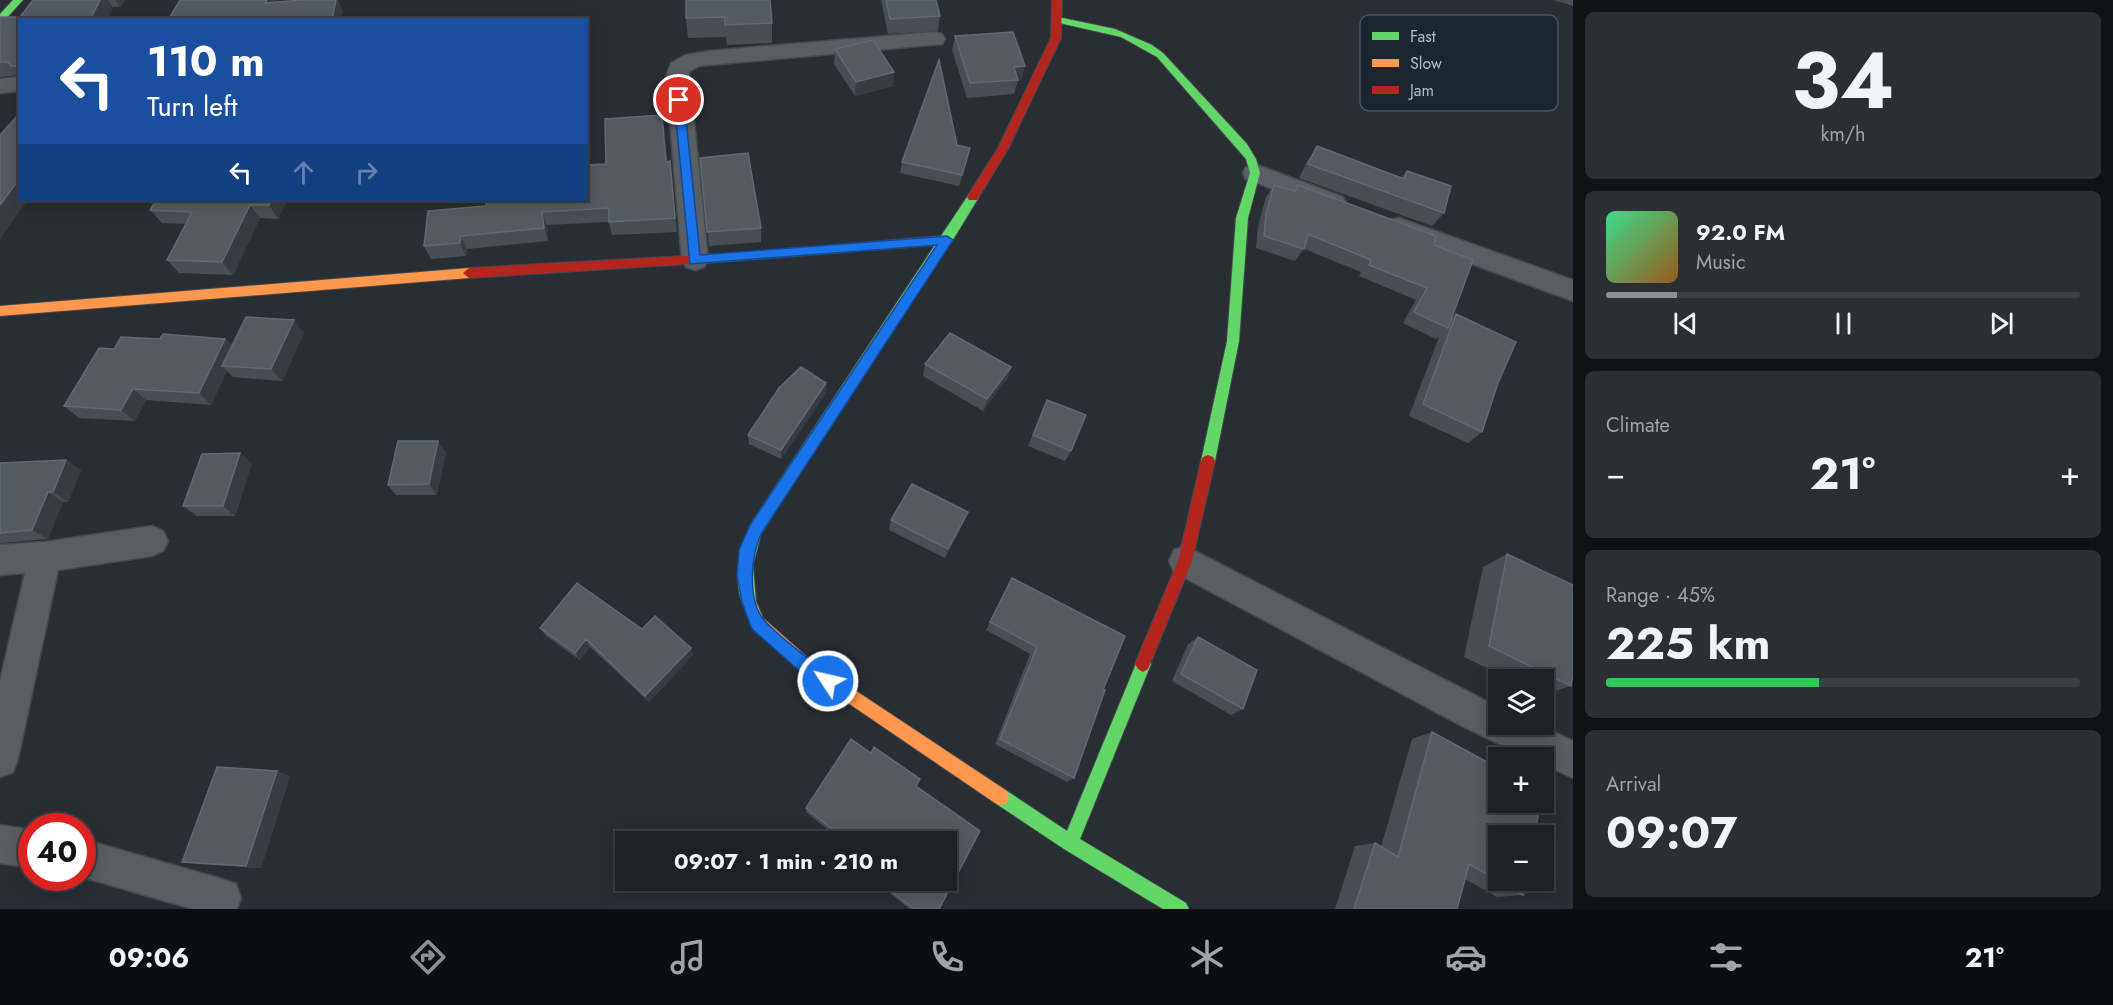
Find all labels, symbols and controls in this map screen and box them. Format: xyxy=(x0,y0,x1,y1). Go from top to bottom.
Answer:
legend xyxy=(1360,15,1558,111)
text: Fast xyxy=(1410,25,1436,48)
text: 34 xyxy=(1792,25,1894,137)
text: 110 m xyxy=(147,31,265,92)
icon: left xyxy=(48,42,126,120)
text: Slow xyxy=(1410,52,1442,75)
pin xyxy=(653,74,704,125)
text: Jam xyxy=(1408,79,1434,102)
icon: arrive xyxy=(662,83,695,116)
text: Turn left xyxy=(147,87,237,126)
text: km/h xyxy=(1820,120,1866,149)
icon: left xyxy=(224,156,257,189)
icon: ahead xyxy=(287,156,320,189)
icon: right xyxy=(350,156,383,189)
text: 92.0 FM xyxy=(1696,216,1785,248)
text: Music xyxy=(1696,248,1746,277)
icon: previous xyxy=(1669,307,1702,340)
icon: pause xyxy=(1827,307,1860,340)
icon: next xyxy=(1985,307,2018,340)
text: Climate xyxy=(1606,411,1670,440)
text: 21° xyxy=(1810,441,1875,506)
text: − xyxy=(1606,450,1625,497)
text: + xyxy=(2060,450,2080,497)
text: Range · 45% xyxy=(1606,581,1715,610)
text: 225 km xyxy=(1606,611,1770,676)
position arrow xyxy=(796,649,860,713)
map controls xyxy=(1488,669,1554,891)
button: layers xyxy=(1488,669,1554,735)
button: + xyxy=(1488,747,1554,813)
text: Arrival xyxy=(1606,770,1661,799)
text: 09:07 xyxy=(1606,800,1737,865)
speed limit sign: 40 xyxy=(18,813,96,891)
button: − xyxy=(1488,825,1554,891)
text: 09:07 · 1 min · 210 m xyxy=(674,845,898,877)
icon: directions xyxy=(407,936,449,978)
icon: music xyxy=(667,936,709,978)
icon: phone xyxy=(926,936,968,978)
icon: climate xyxy=(1186,936,1228,978)
icon: car xyxy=(1445,936,1487,978)
icon: filters xyxy=(1705,936,1747,978)
text: 09:06 xyxy=(109,938,189,977)
text: 21° xyxy=(1965,938,2004,977)

